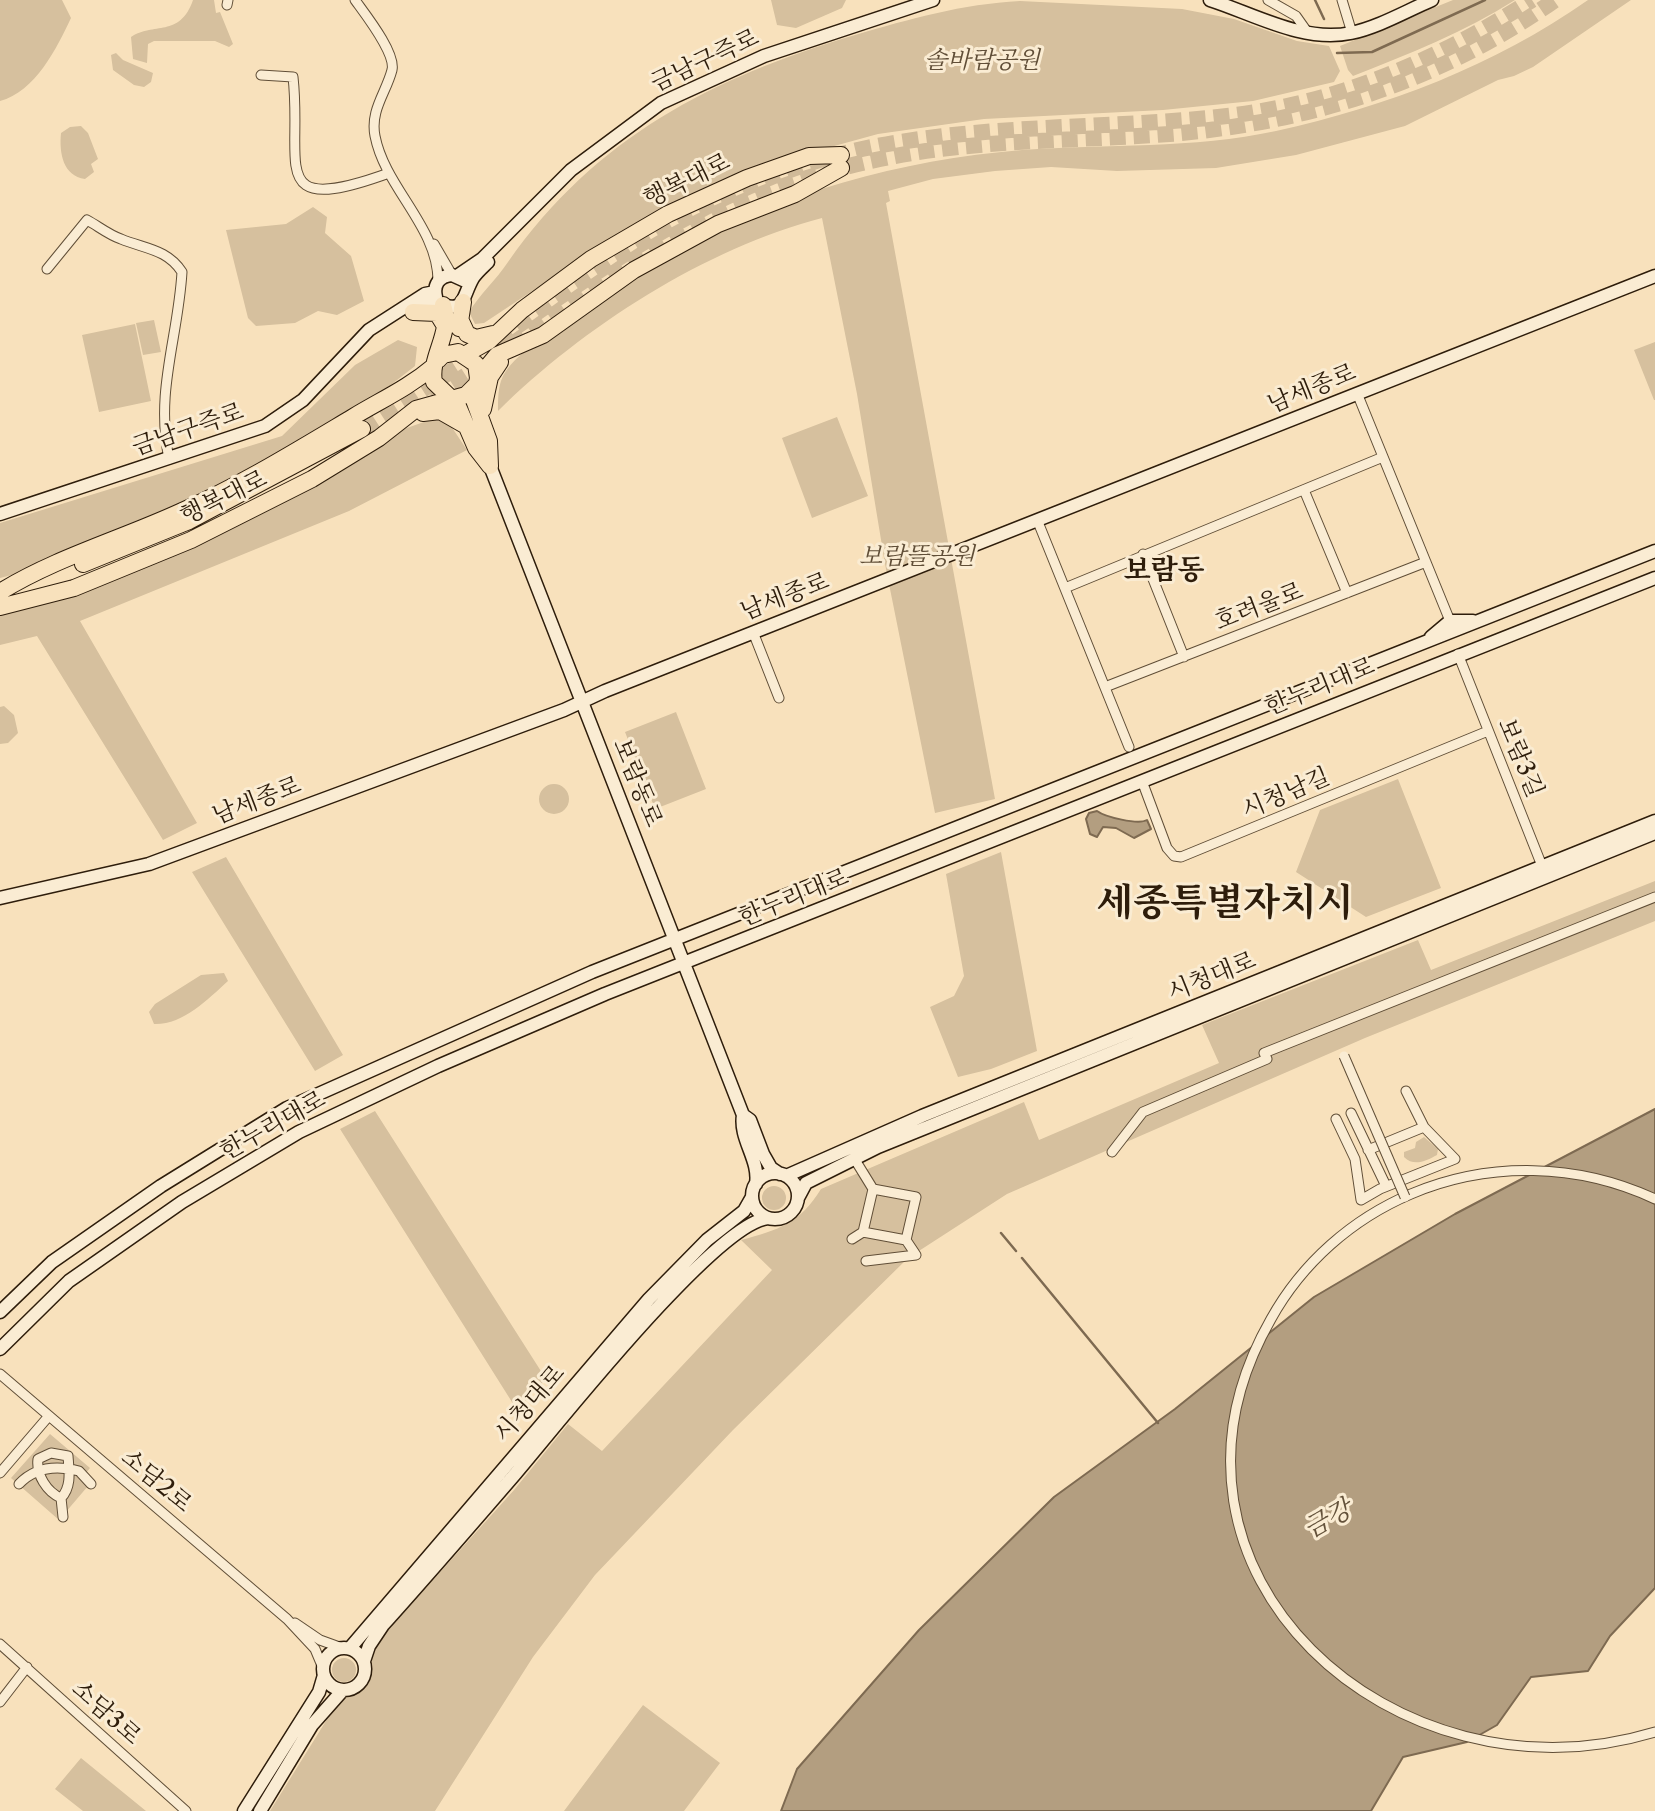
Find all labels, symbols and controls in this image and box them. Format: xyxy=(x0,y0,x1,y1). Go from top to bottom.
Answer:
street label: 금남구즉로 xyxy=(646,23,764,99)
park label: 솔바람공원 xyxy=(924,47,1040,75)
street label: 행복대로 xyxy=(639,148,735,214)
street label: 남세종로 xyxy=(1264,358,1360,420)
street label: 금남구즉로 xyxy=(129,398,247,462)
street label: 행복대로 xyxy=(176,465,272,531)
park label: 보람뜰공원 xyxy=(859,543,975,571)
district label: 보람동 xyxy=(1123,554,1205,588)
street label: 남세종로 xyxy=(737,567,833,627)
street label: 호려울로 xyxy=(1211,577,1307,637)
street label: 한누리대로 xyxy=(1261,652,1379,722)
street label: 보람3길 xyxy=(1491,714,1549,802)
street label: 보람동로 xyxy=(606,735,668,831)
street label: 시청남길 xyxy=(1238,763,1334,825)
street label: 남세종로 xyxy=(209,771,305,831)
street label: 한누리대로 xyxy=(735,863,853,933)
district label: 세종특별자치시 xyxy=(1097,881,1353,927)
street label: 시청대로 xyxy=(1164,946,1260,1008)
street label: 한누리대로 xyxy=(215,1085,331,1167)
street label: 시청대로 xyxy=(489,1360,571,1448)
street label: 소담2로 xyxy=(115,1443,197,1519)
water label: 금강 xyxy=(1298,1494,1358,1546)
street label: 소담3로 xyxy=(66,1675,146,1751)

